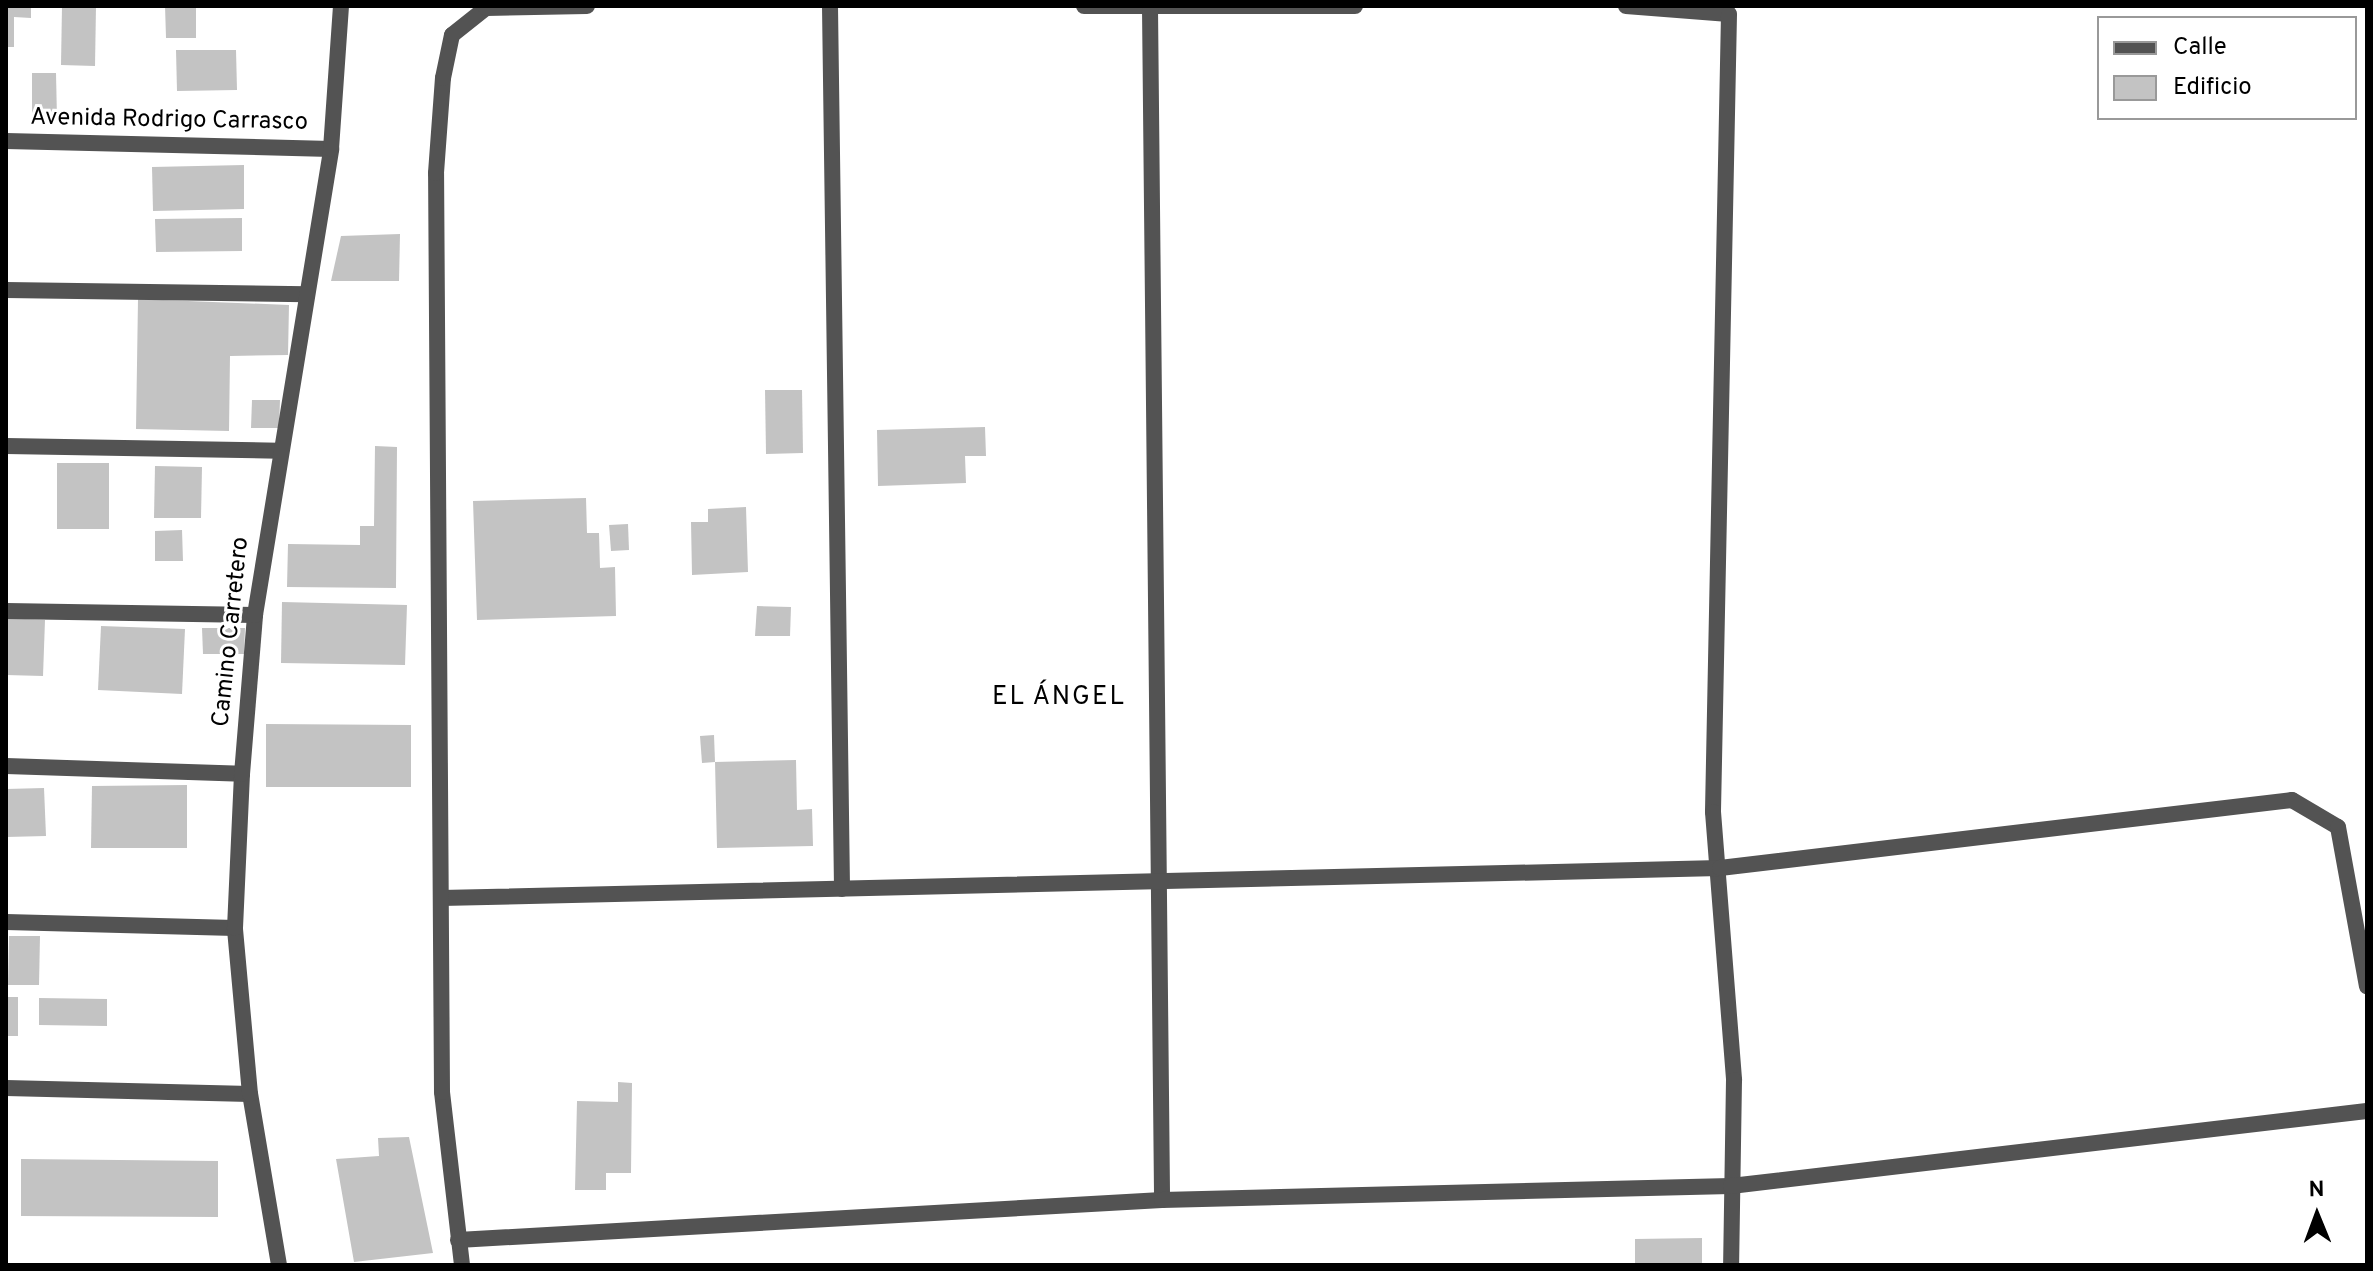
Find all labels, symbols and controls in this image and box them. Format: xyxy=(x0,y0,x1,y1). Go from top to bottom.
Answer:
legend xyxy=(2097,16,2357,120)
text: Calle xyxy=(2173,33,2227,63)
text: Edificio xyxy=(2173,73,2252,103)
street label: Avenida Rodrigo Carrasco xyxy=(30,104,308,138)
street label: Camino Carretero xyxy=(208,536,256,728)
district label: EL ÁNGEL xyxy=(991,682,1127,714)
north arrow xyxy=(2277,1175,2357,1255)
text: N xyxy=(2308,1177,2325,1204)

